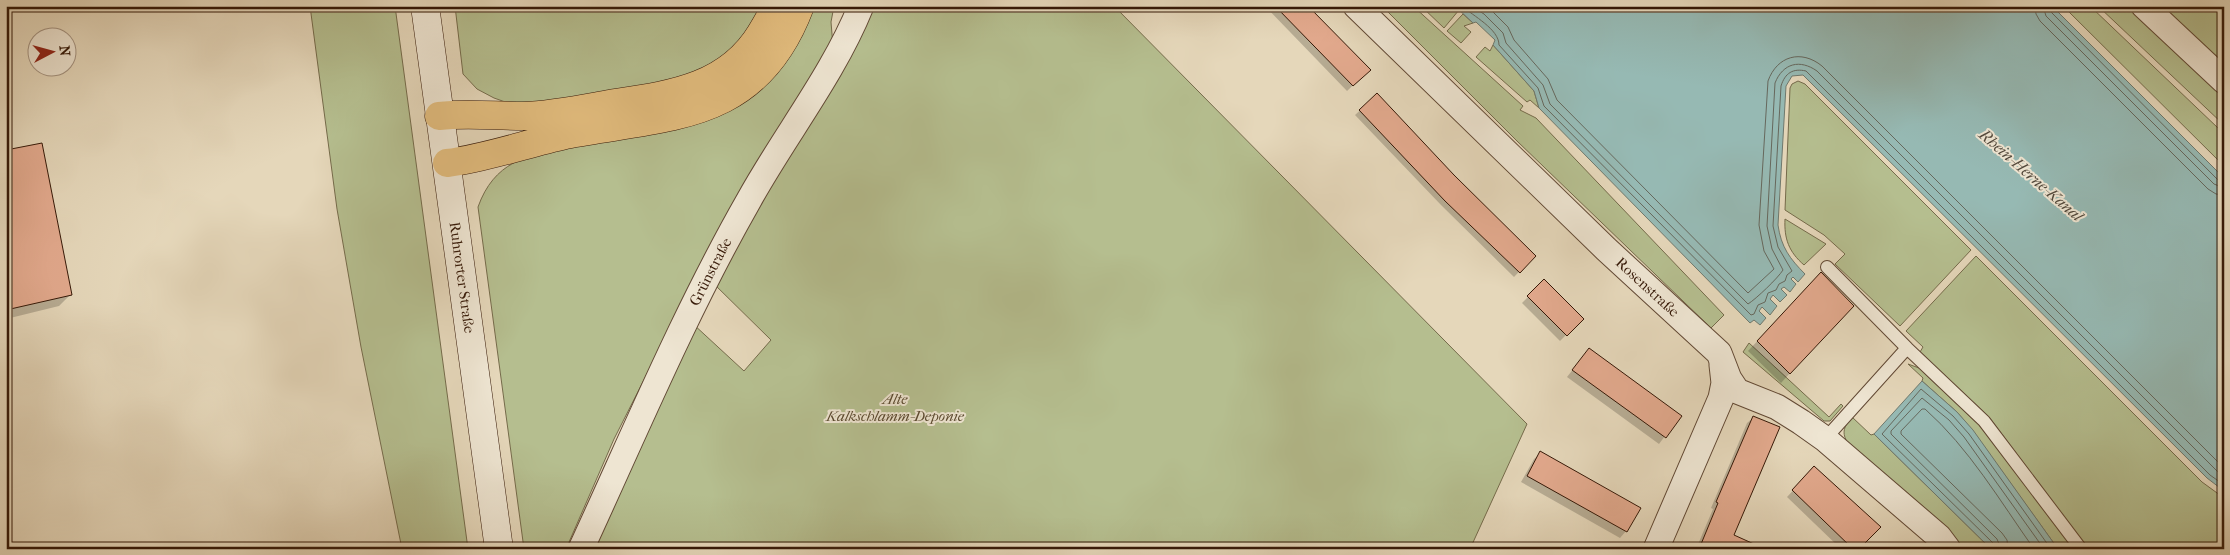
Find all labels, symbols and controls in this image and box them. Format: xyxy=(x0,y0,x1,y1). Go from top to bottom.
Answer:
north arrow xyxy=(28,28,78,78)
text: N xyxy=(55,45,73,57)
water label: Rhein-Herne-Kanal xyxy=(1975,124,2088,227)
street label: Ruhrorter Straße xyxy=(445,221,479,335)
street label: Grünstraße xyxy=(686,234,736,309)
street label: Rosenstraße xyxy=(1612,253,1683,321)
park label: Alte Kalkschlamm-Deponie xyxy=(825,390,965,425)

